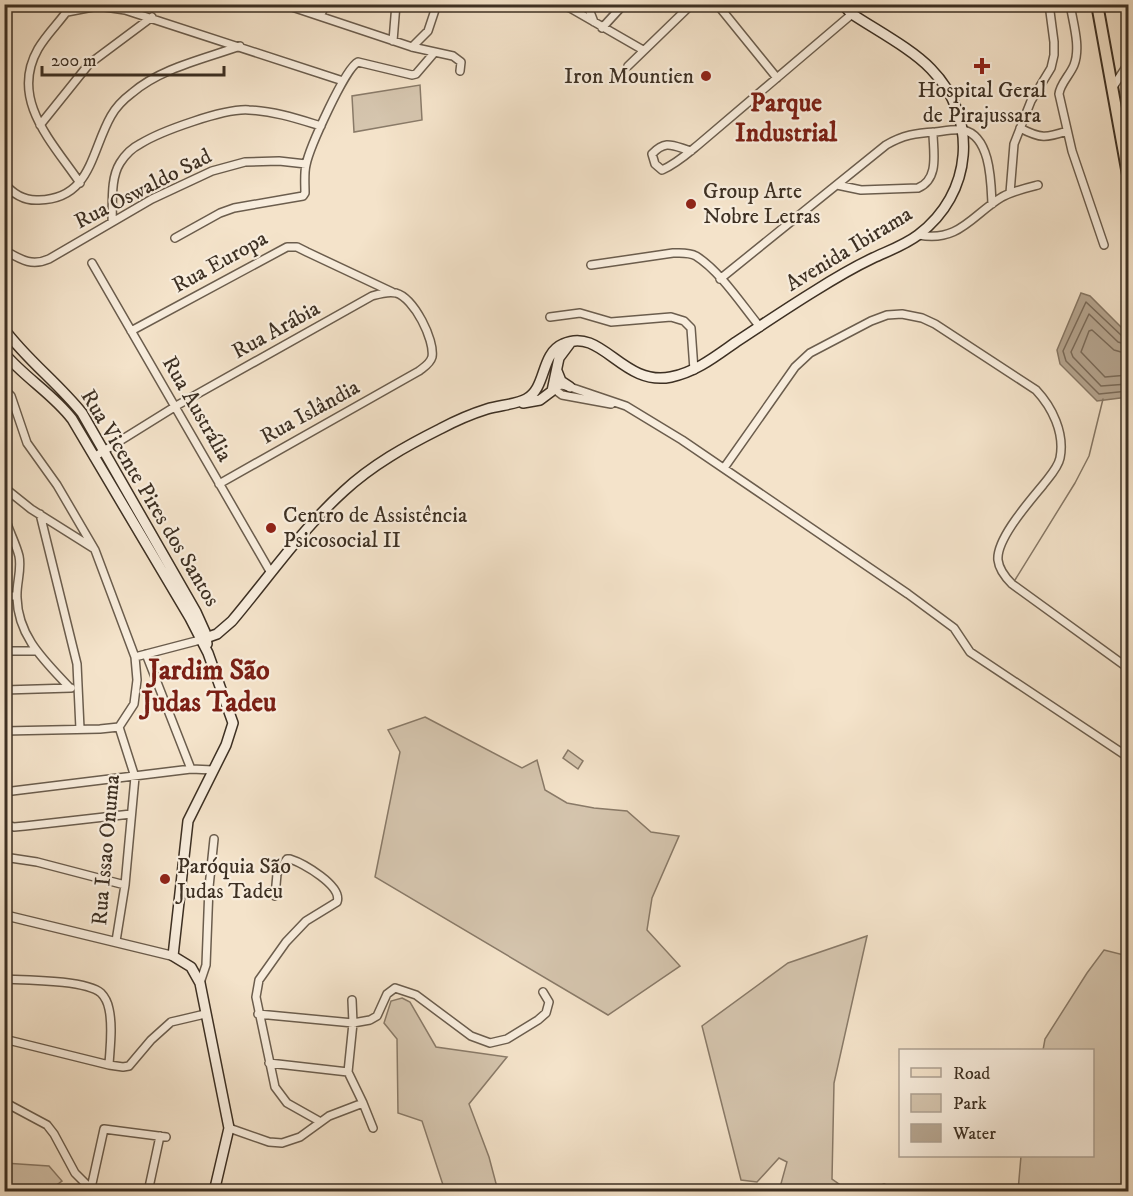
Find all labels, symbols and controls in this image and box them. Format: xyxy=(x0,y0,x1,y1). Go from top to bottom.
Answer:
scale bar xyxy=(42,39,224,77)
text: 200 m xyxy=(51,50,97,72)
marker: Hospital Geral de Pirajussara xyxy=(973,57,991,75)
place label: Iron Mountien xyxy=(564,63,694,90)
marker: Iron Mountien xyxy=(699,69,713,83)
place label: Hospital Geral de Pirajussara xyxy=(917,77,1047,129)
district label: Parque Industrial xyxy=(735,87,838,150)
street label: Rua Oswaldo Sad xyxy=(70,143,216,235)
place label: Group Arte Nobre Letras xyxy=(703,178,820,230)
marker: Group Arte Nobre Letras xyxy=(684,197,698,211)
street label: Avenida Ibirama xyxy=(781,200,918,297)
street label: Rua Europa xyxy=(168,224,273,299)
street label: Rua Arábia xyxy=(227,295,325,365)
street label: Rua Austrália xyxy=(156,351,238,467)
street label: Rua Islândia xyxy=(256,373,365,450)
street label: Rua Vicente Pires dos Santos xyxy=(74,385,226,611)
place label: Centro de Assistência Psicosocial II xyxy=(283,502,468,554)
marker: Centro de Assistência Psicosocial II xyxy=(264,521,278,535)
district label: Jardim São Judas Tadeu xyxy=(138,653,277,720)
street label: Rua Issao Onuma xyxy=(86,773,126,927)
place label: Paróquia São Judas Tadeu xyxy=(175,853,291,905)
marker: Paróquia São Judas Tadeu xyxy=(158,872,172,886)
legend xyxy=(899,1049,1094,1157)
text: Road xyxy=(953,1063,990,1085)
text: Park xyxy=(953,1093,987,1115)
text: Water xyxy=(952,1123,996,1145)

